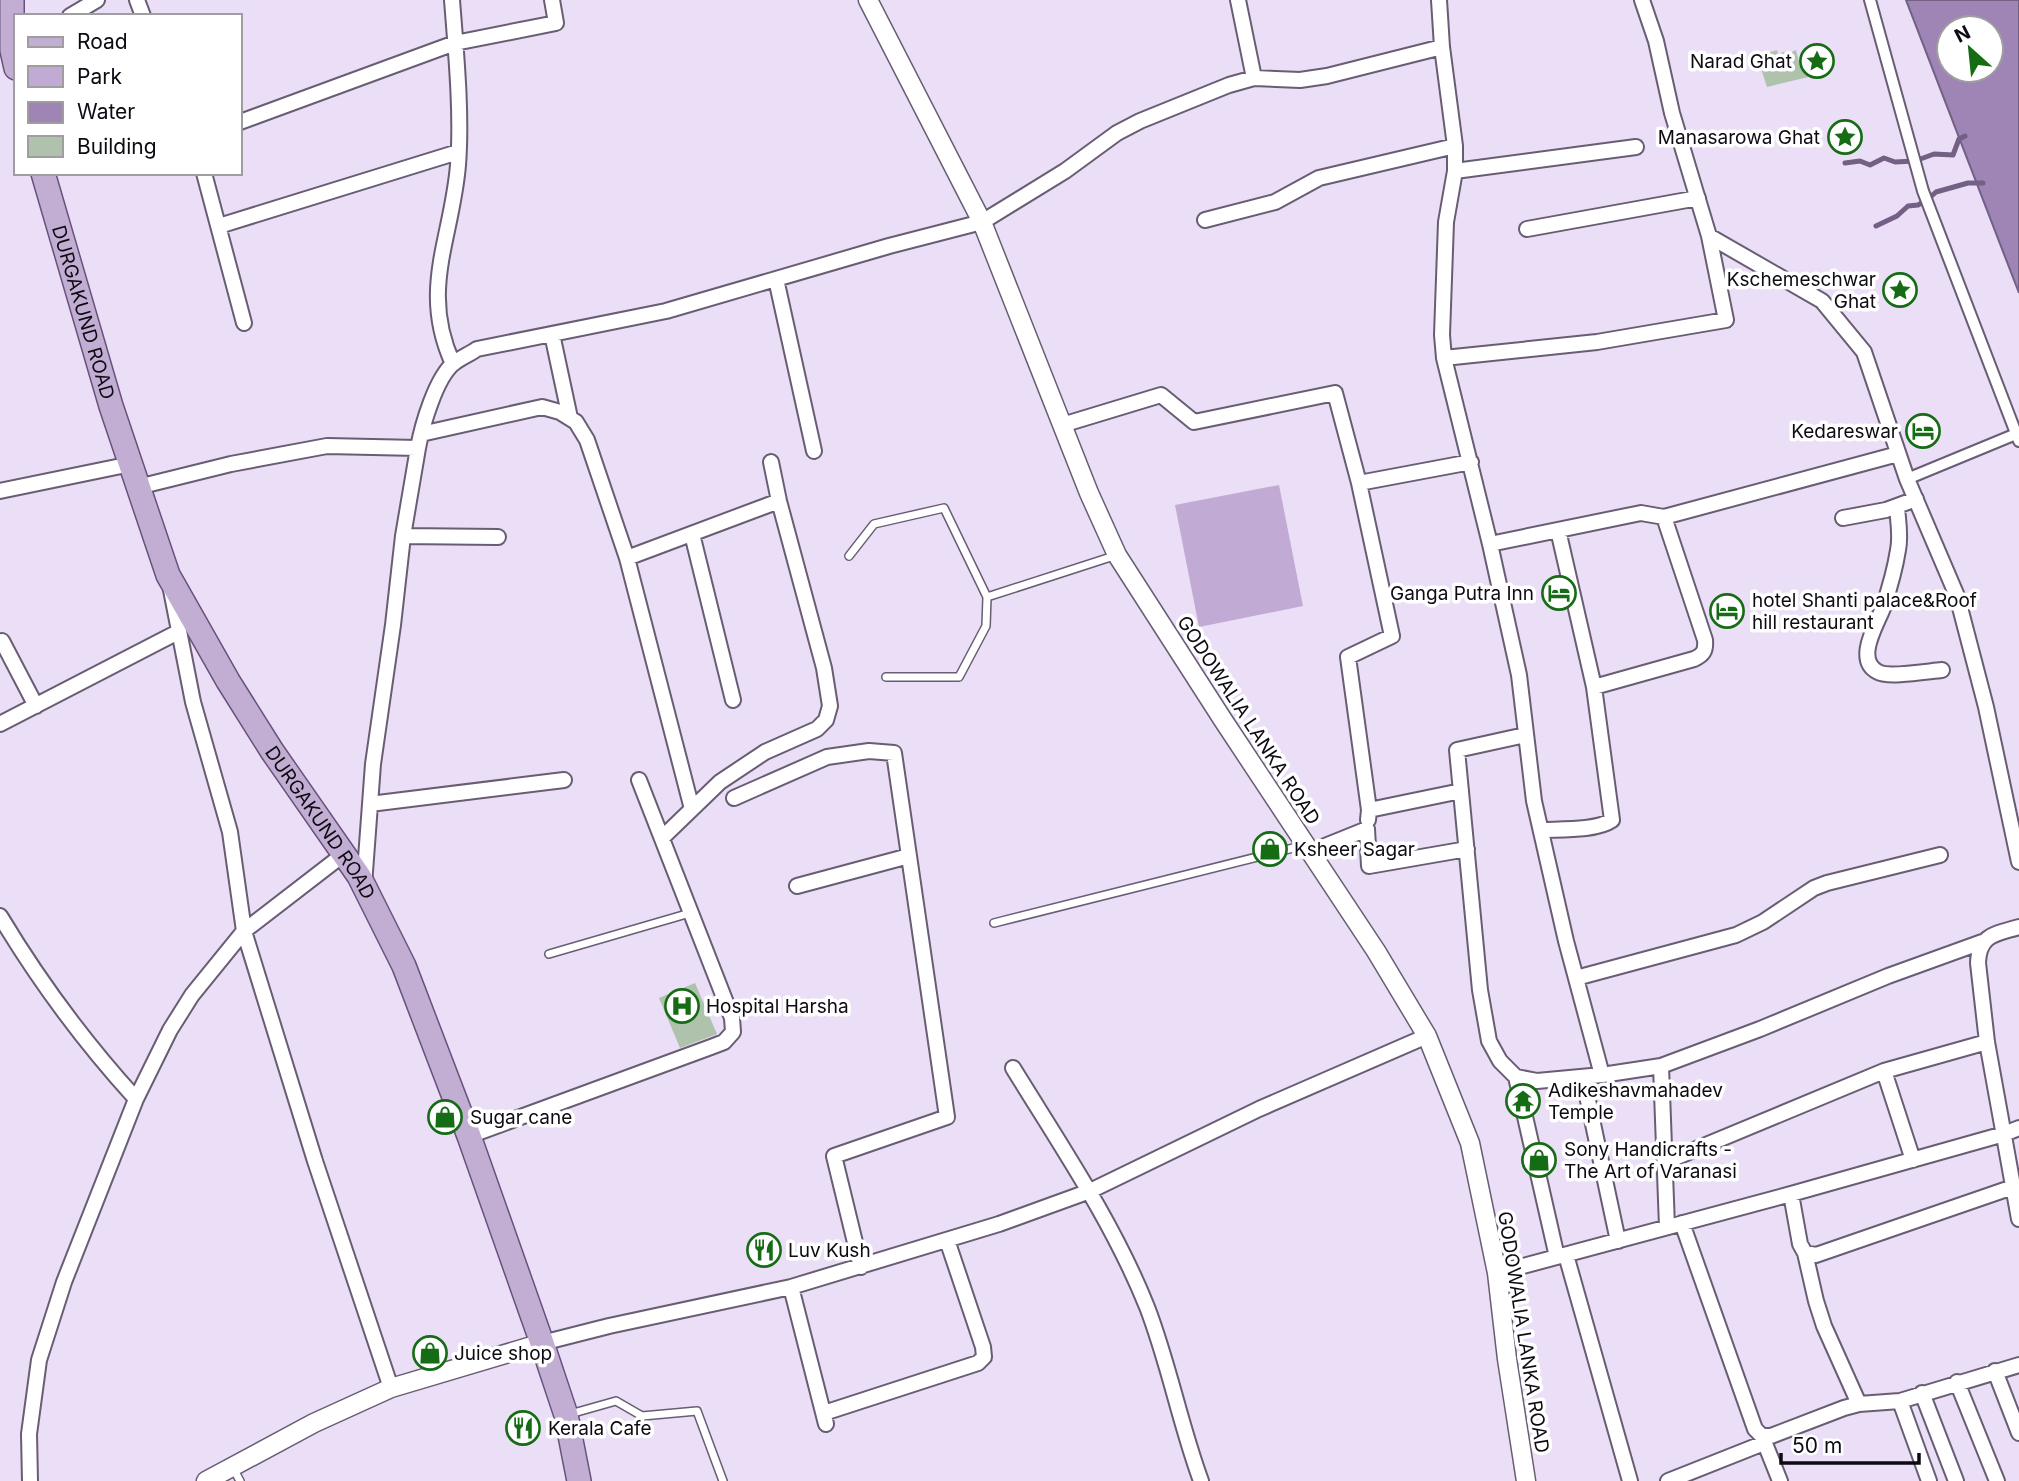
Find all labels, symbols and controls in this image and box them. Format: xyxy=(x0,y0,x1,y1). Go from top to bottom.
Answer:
legend xyxy=(14,14,242,175)
north arrow xyxy=(1935,14,2005,84)
text: N xyxy=(1951,21,1974,48)
text: Road xyxy=(77,29,128,54)
place icon: Narad Ghat xyxy=(1798,42,1836,80)
place label: Narad Ghat xyxy=(1690,50,1792,73)
text: Park xyxy=(77,64,122,89)
text: Water xyxy=(77,99,135,124)
place icon: Manasarowa Ghat xyxy=(1826,118,1864,156)
place label: Manasarowa Ghat xyxy=(1658,126,1820,149)
text: Building xyxy=(77,134,157,159)
street label: DURGAKUND ROAD xyxy=(47,223,119,402)
place label: Kschemeschwar Ghat xyxy=(1727,268,1876,313)
place icon: Kschemeschwar Ghat xyxy=(1881,271,1919,309)
hotel icon: Kedareswar xyxy=(1904,412,1942,450)
place label: Kedareswar xyxy=(1791,420,1898,443)
hotel icon: Ganga Putra Inn xyxy=(1540,574,1578,612)
place label: Ganga Putra Inn xyxy=(1390,582,1534,605)
place label: hotel Shanti palace&Roof hill restaurant xyxy=(1752,589,1977,634)
hotel icon: hotel Shanti palace&Roof hill restaurant xyxy=(1708,592,1746,630)
street label: GODOWALIA LANKA ROAD xyxy=(1172,612,1325,829)
street label: DURGAKUND ROAD xyxy=(260,742,380,903)
shop icon: Ksheer Sagar xyxy=(1251,830,1289,868)
place label: Ksheer Sagar xyxy=(1294,838,1415,861)
hospital icon: Hospital Harsha xyxy=(663,987,701,1025)
place label: Hospital Harsha xyxy=(706,995,849,1018)
place label: Adikeshavmahadev Temple xyxy=(1548,1079,1723,1124)
temple icon: Adikeshavmahadev Temple xyxy=(1504,1082,1542,1120)
shop icon: Sugar cane xyxy=(426,1098,464,1136)
place label: Sugar cane xyxy=(470,1106,572,1129)
place label: Sony Handicrafts - The Art of Varanasi xyxy=(1564,1138,1737,1183)
shop icon: Sony Handicrafts - The Art of Varanasi xyxy=(1520,1141,1558,1179)
street label: GODOWALIA LANKA ROAD xyxy=(1493,1210,1554,1455)
restaurant icon: Luv Kush xyxy=(745,1231,783,1269)
place label: Luv Kush xyxy=(788,1239,871,1262)
shop icon: Juice shop xyxy=(411,1334,449,1372)
place label: Juice shop xyxy=(454,1342,552,1365)
restaurant icon: Kerala Cafe xyxy=(504,1409,542,1447)
place label: Kerala Cafe xyxy=(548,1417,652,1440)
scale bar xyxy=(1781,1422,1919,1466)
text: 50 m xyxy=(1792,1433,1842,1458)

